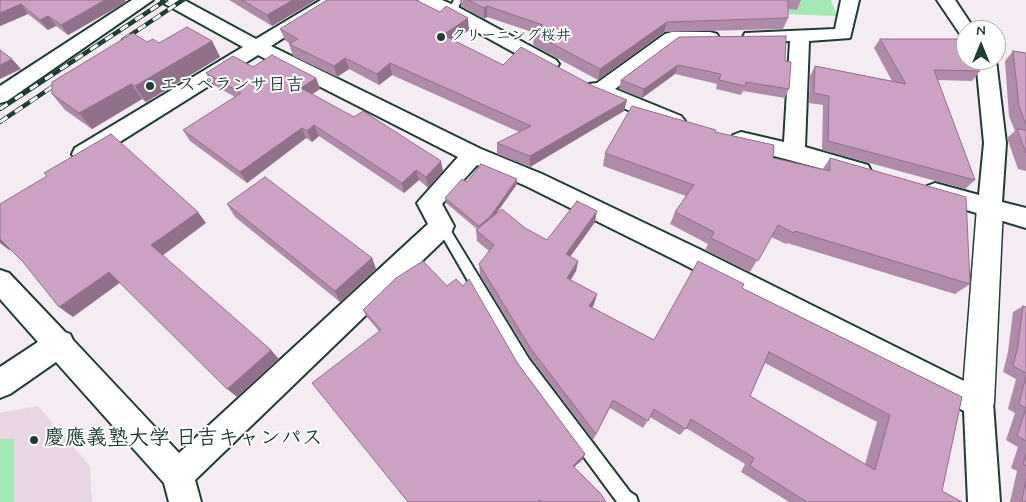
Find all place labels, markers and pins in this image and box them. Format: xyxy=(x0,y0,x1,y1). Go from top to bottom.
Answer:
place label: クリーニング桜井 xyxy=(451,28,571,46)
marker: クリーニング桜井 xyxy=(435,31,447,43)
place label: エスペランサ日吉 xyxy=(160,75,304,97)
marker: エスペランサ日吉 xyxy=(144,80,156,92)
place label: 慶應義塾大学 日吉キャンパス xyxy=(44,427,323,453)
marker: 慶應義塾大学 日吉キャンパス xyxy=(28,434,40,446)

